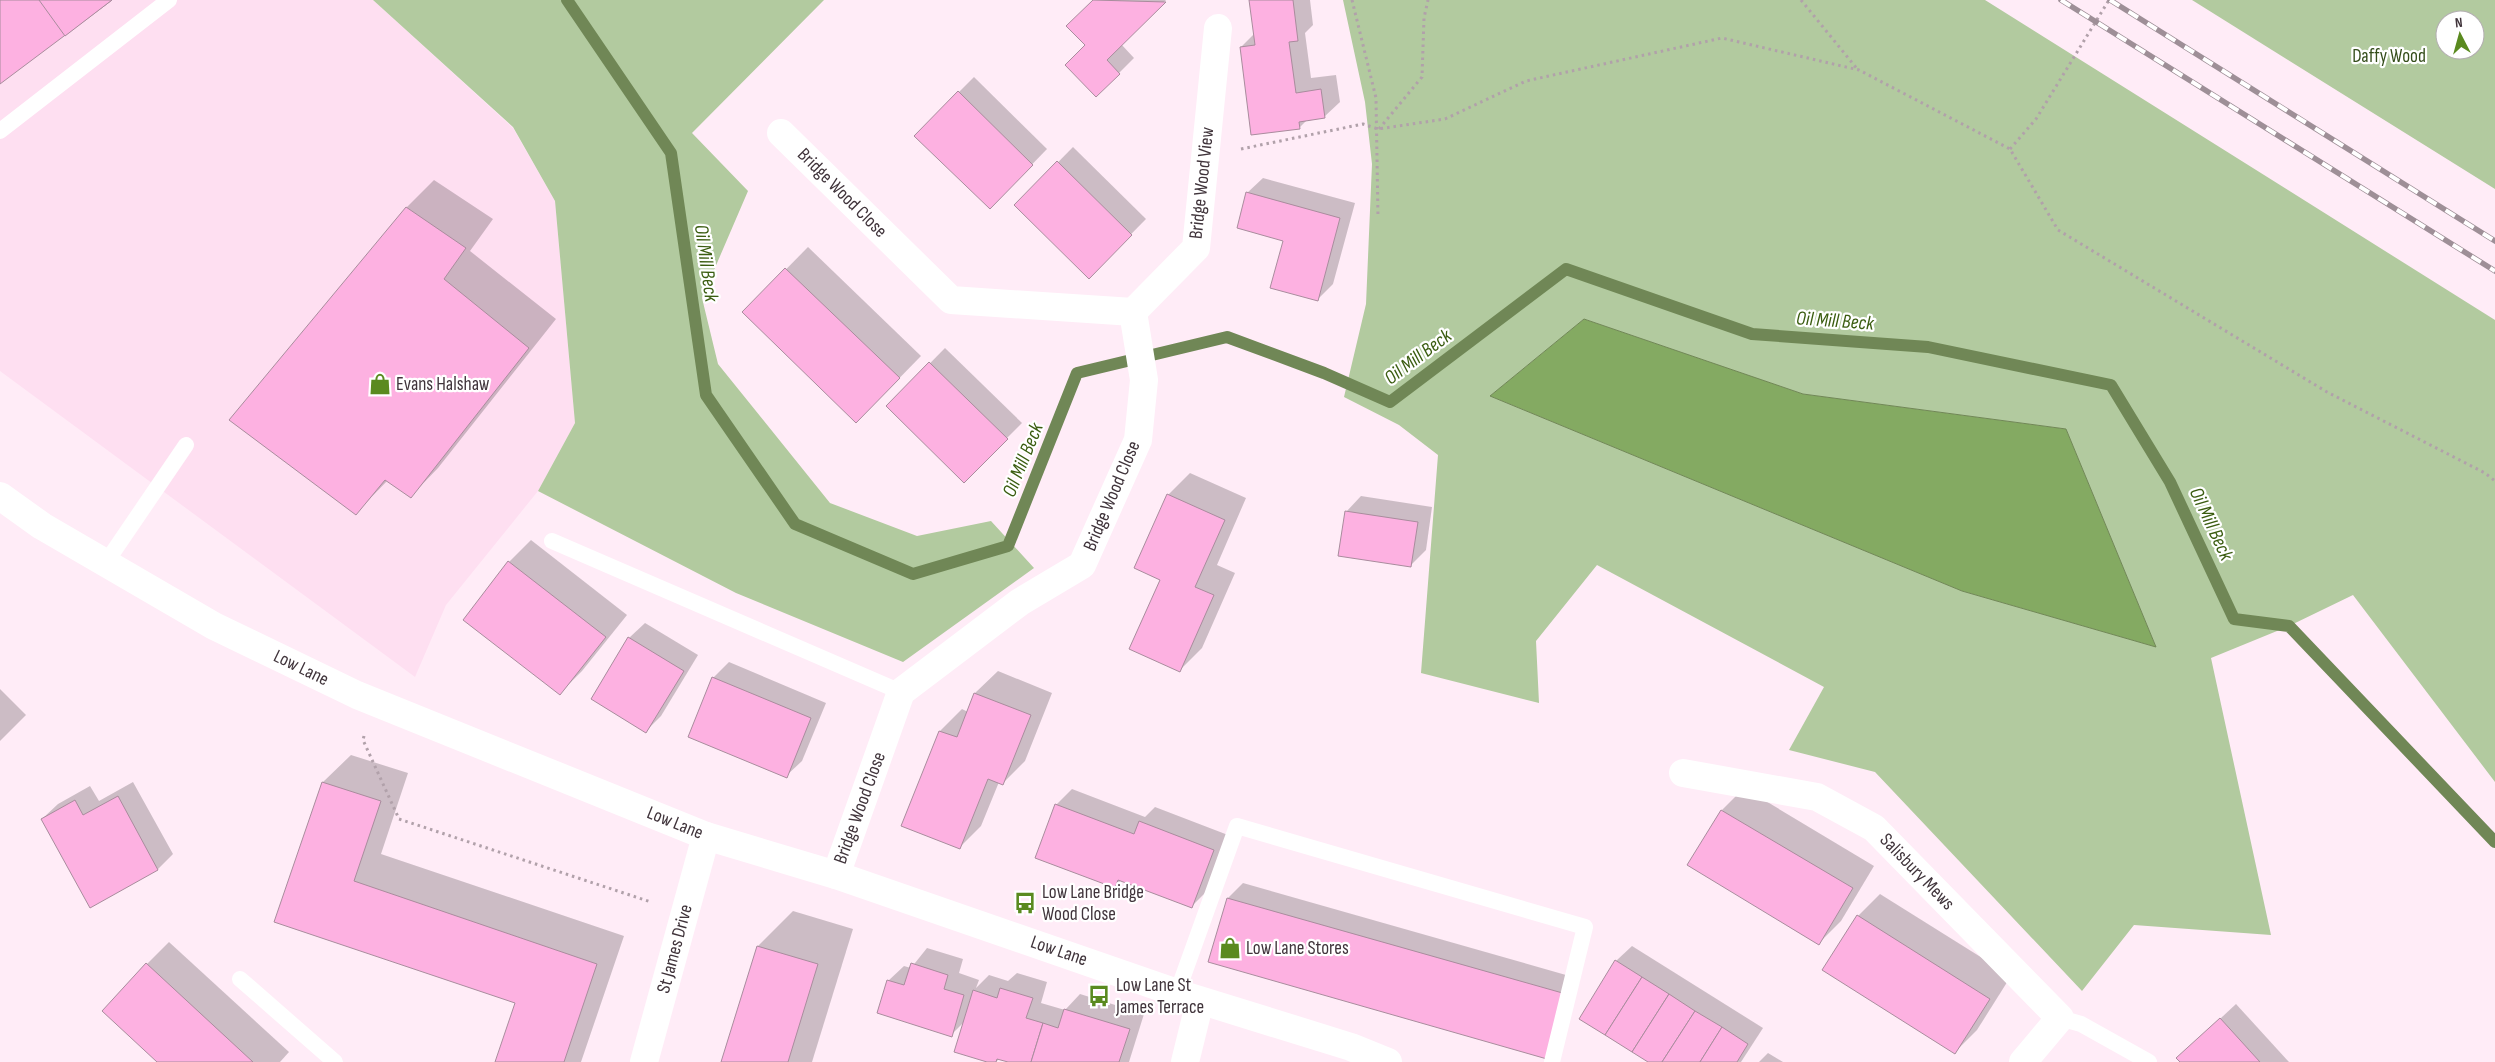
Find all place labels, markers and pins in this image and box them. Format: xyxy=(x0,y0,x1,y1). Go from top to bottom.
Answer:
shop icon: Evans Halshaw xyxy=(367,371,393,397)
place label: Evans Halshaw xyxy=(396,373,490,396)
place label: Low Lane Bridge Wood Close xyxy=(1042,881,1144,926)
bus stop icon: Low Lane Bridge Wood Close xyxy=(1012,890,1038,916)
shop icon: Low Lane Stores xyxy=(1217,935,1243,961)
place label: Low Lane Stores xyxy=(1246,937,1349,960)
place label: Low Lane St James Terrace xyxy=(1115,974,1204,1019)
bus stop icon: Low Lane St James Terrace xyxy=(1086,983,1112,1009)

